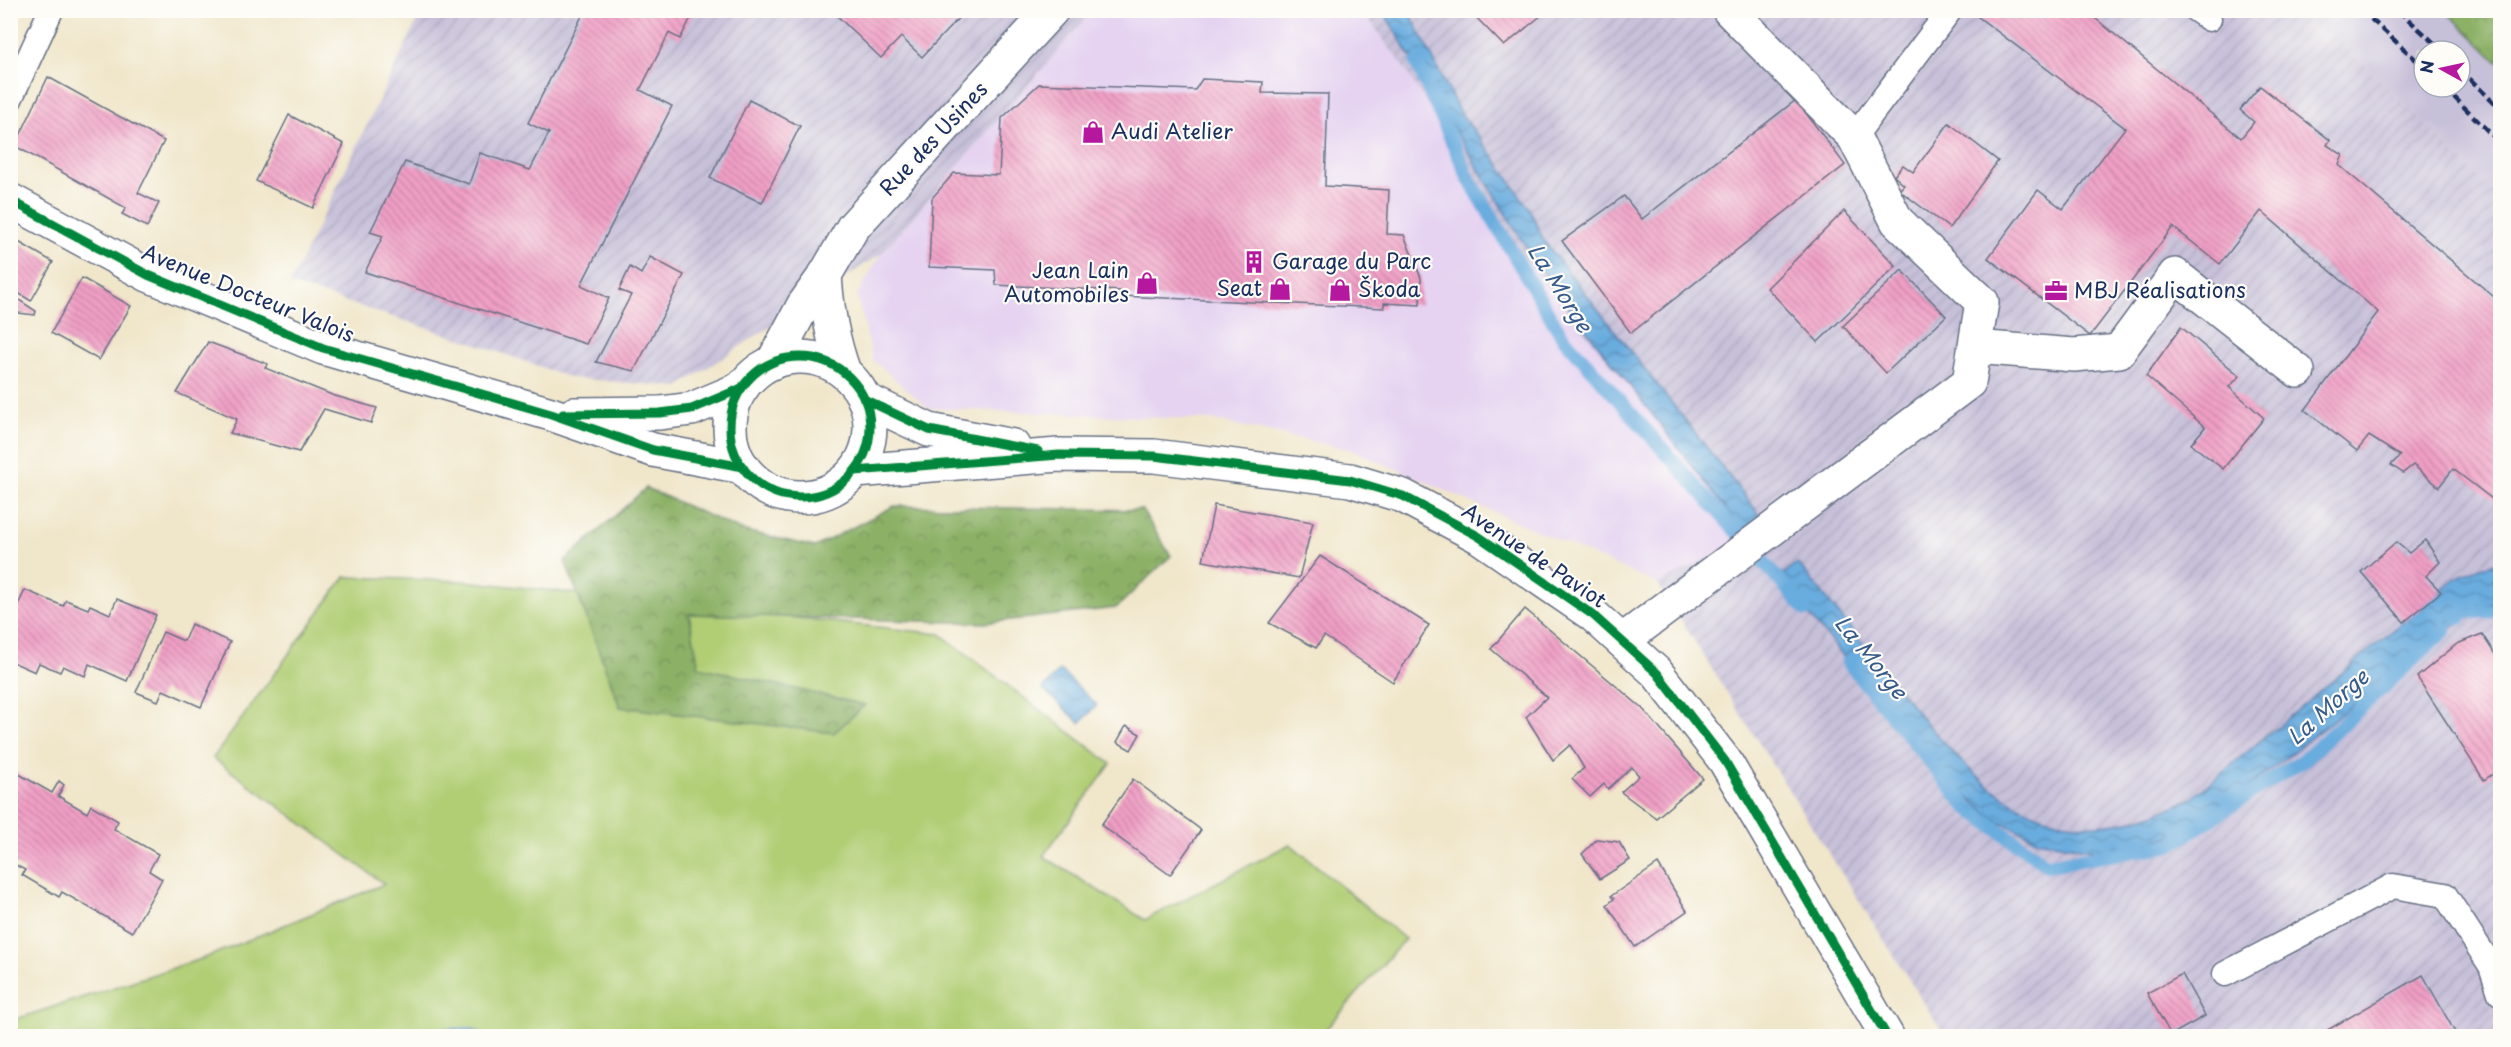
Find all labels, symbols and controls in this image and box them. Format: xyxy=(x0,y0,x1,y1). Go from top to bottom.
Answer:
north arrow xyxy=(2412,39,2472,99)
text: N xyxy=(2413,59,2439,75)
street label: Rue des Usines xyxy=(871,73,994,202)
place label: Audi Atelier xyxy=(1111,114,1233,146)
shop icon: Audi Atelier xyxy=(1080,119,1106,145)
street label: Avenue Docteur Valois xyxy=(138,235,360,349)
water label: La Morge xyxy=(1521,236,1602,339)
place label: Garage du Parc xyxy=(1272,244,1431,276)
building icon: Garage du Parc xyxy=(1241,249,1267,275)
place label: Jean Lain Automobiles xyxy=(1004,253,1129,309)
shop icon: Jean Lain Automobiles xyxy=(1134,270,1160,296)
place label: Seat xyxy=(1216,271,1262,303)
place label: Škoda xyxy=(1358,272,1421,304)
place label: MBJ Réalisations xyxy=(2074,273,2246,305)
shop icon: Seat xyxy=(1267,276,1293,302)
shop icon: Škoda xyxy=(1327,277,1353,303)
office icon: MBJ Réalisations xyxy=(2043,278,2069,304)
street label: Avenue de Paviot xyxy=(1456,494,1614,615)
water label: La Morge xyxy=(1828,607,1917,706)
water label: La Morge xyxy=(2279,659,2376,751)

